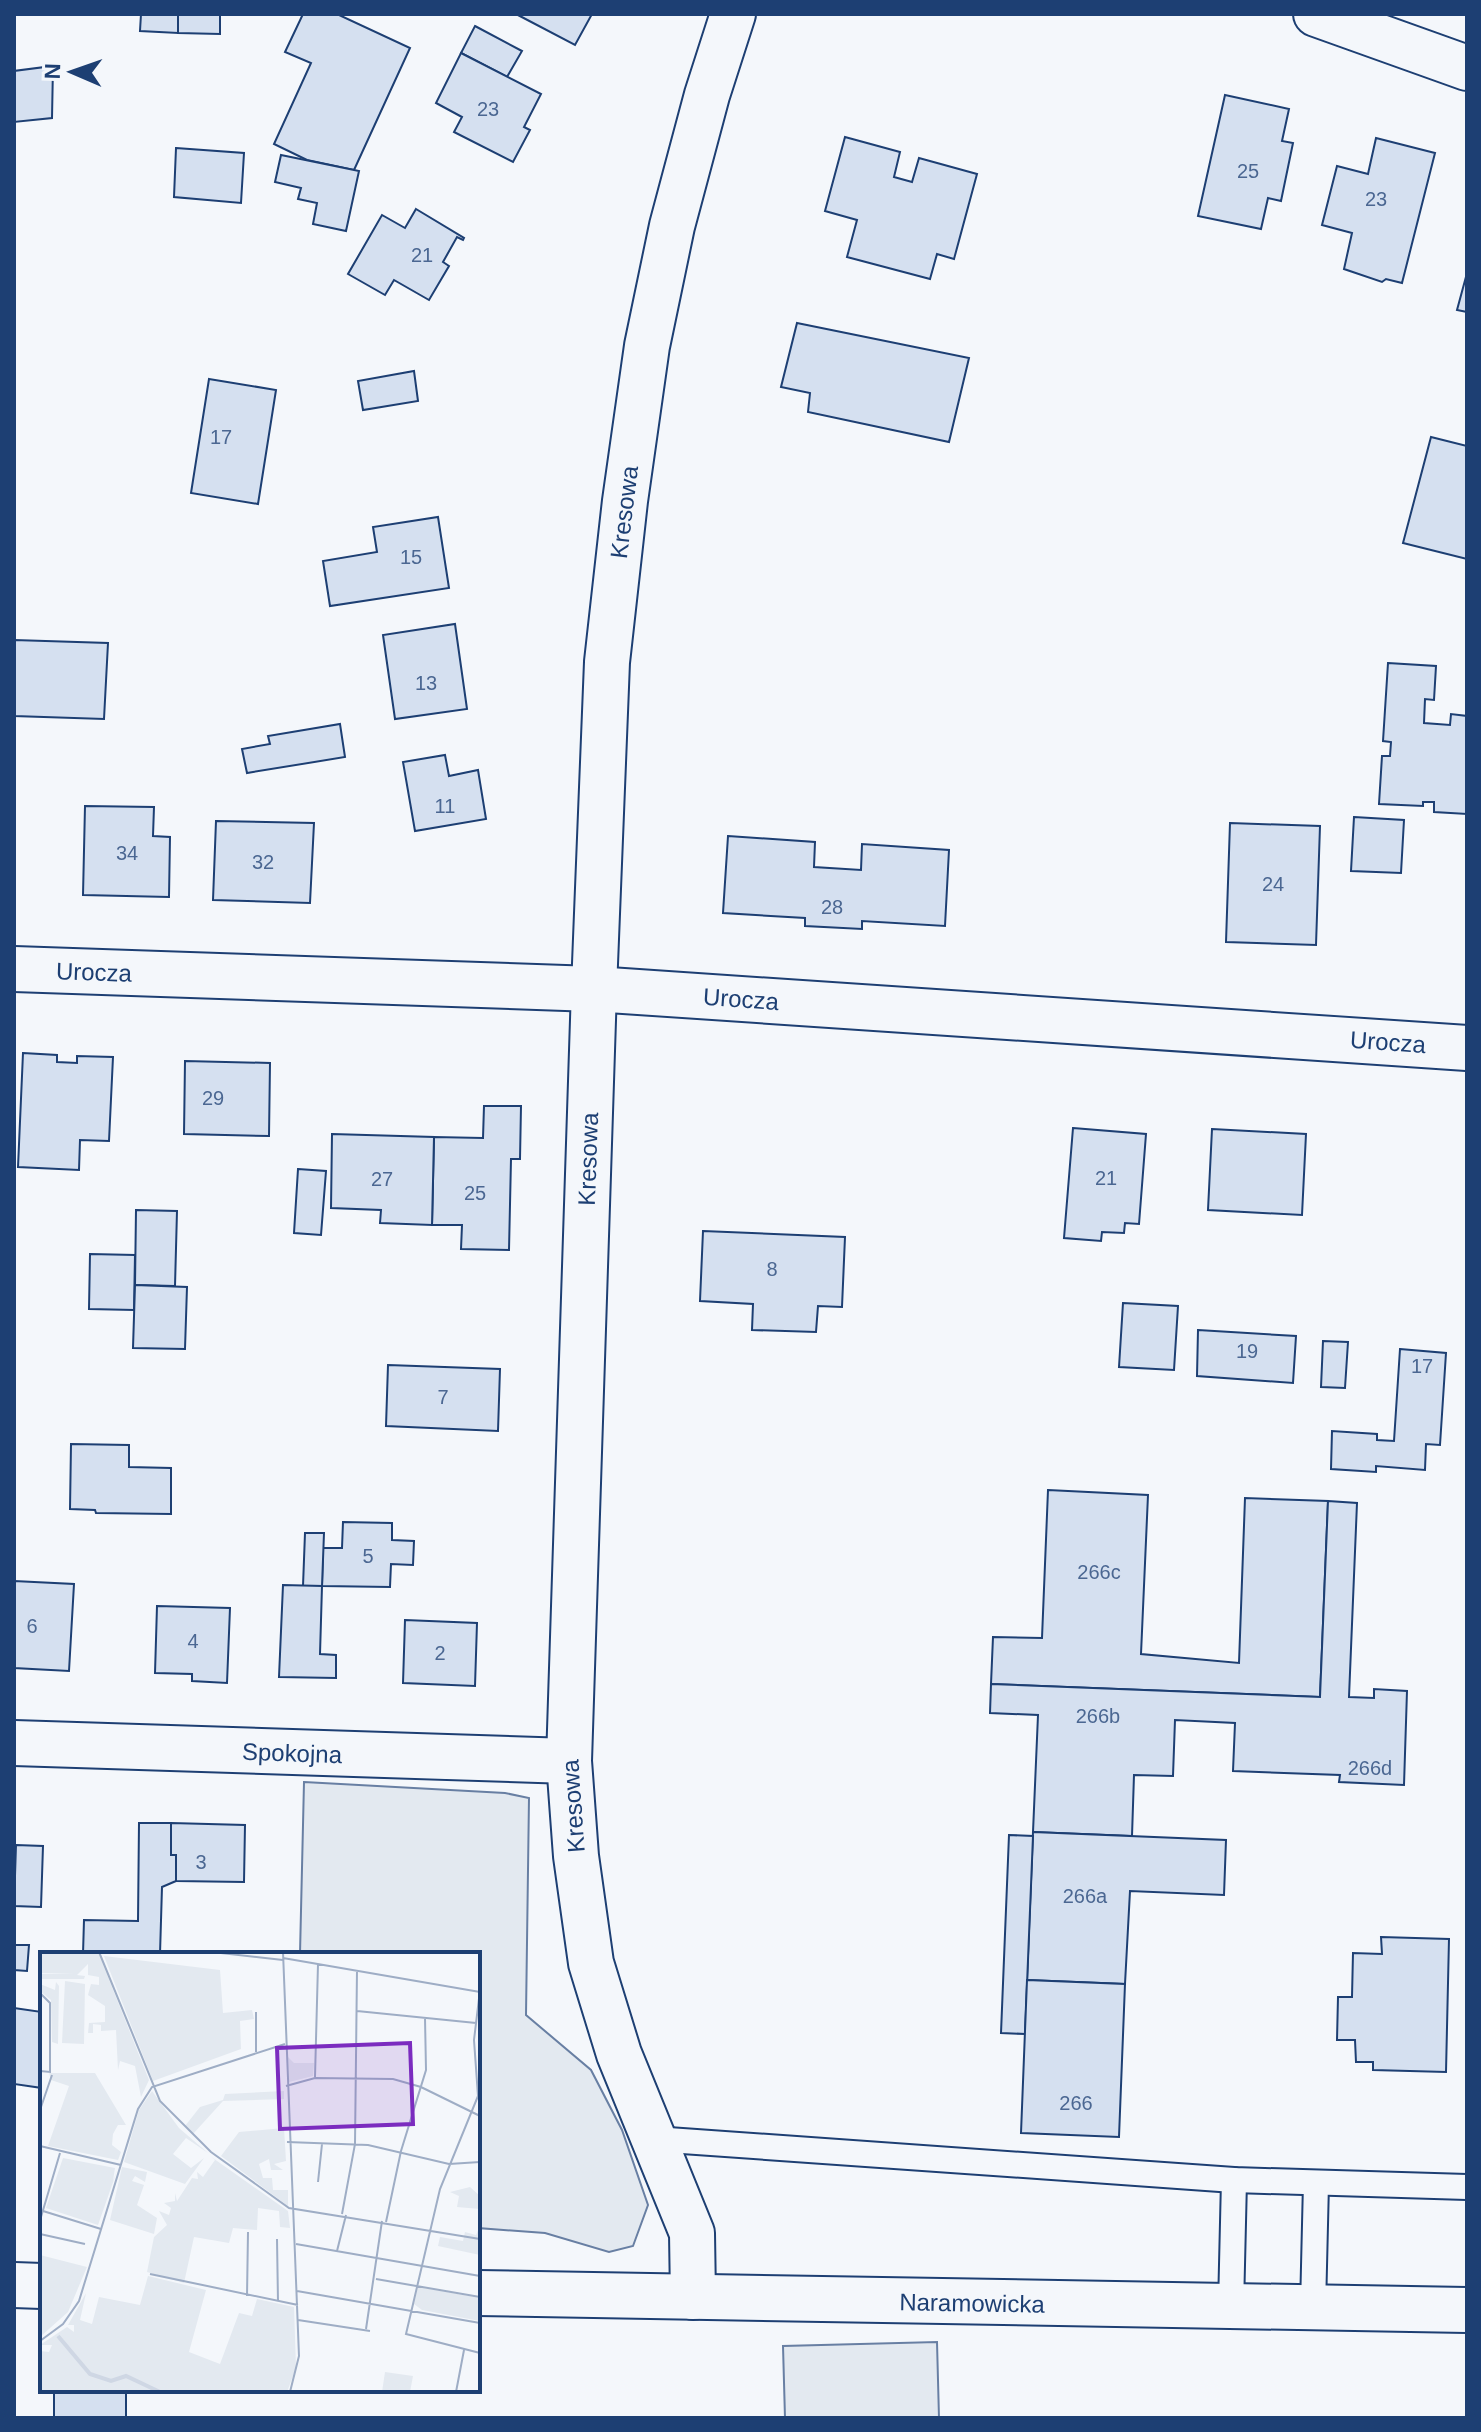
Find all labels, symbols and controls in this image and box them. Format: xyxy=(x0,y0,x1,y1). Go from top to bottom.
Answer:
north arrow xyxy=(32,32,112,112)
text: N xyxy=(40,63,65,80)
house number: 23 xyxy=(477,98,499,120)
house number: 25 xyxy=(1237,160,1259,182)
house number: 23 xyxy=(1365,188,1387,210)
house number: 21 xyxy=(411,244,433,266)
house number: 17 xyxy=(210,426,232,448)
street label: Kresowa xyxy=(605,463,643,560)
house number: 15 xyxy=(400,546,422,568)
house number: 13 xyxy=(415,672,437,694)
house number: 11 xyxy=(435,795,455,817)
house number: 34 xyxy=(116,842,138,864)
house number: 32 xyxy=(252,851,274,873)
house number: 24 xyxy=(1262,873,1284,895)
house number: 28 xyxy=(821,896,843,918)
street label: Urocza xyxy=(56,957,133,987)
street label: Urocza xyxy=(702,983,781,1015)
street label: Urocza xyxy=(1349,1026,1428,1058)
house number: 29 xyxy=(202,1087,224,1109)
street label: Kresowa xyxy=(573,1111,603,1206)
house number: 21 xyxy=(1095,1167,1117,1189)
house number: 27 xyxy=(371,1168,393,1190)
house number: 25 xyxy=(464,1182,486,1204)
house number: 8 xyxy=(766,1258,778,1280)
house number: 19 xyxy=(1236,1340,1258,1362)
house number: 17 xyxy=(1411,1355,1433,1377)
house number: 7 xyxy=(437,1386,449,1408)
house number: 5 xyxy=(362,1545,374,1567)
house number: 266c xyxy=(1077,1561,1121,1583)
house number: 6 xyxy=(26,1615,38,1637)
house number: 4 xyxy=(187,1630,199,1652)
house number: 2 xyxy=(434,1642,446,1664)
house number: 266b xyxy=(1076,1705,1120,1727)
street label: Spokojna xyxy=(242,1738,343,1768)
house number: 266d xyxy=(1348,1757,1392,1779)
street label: Kresowa xyxy=(556,1758,590,1854)
house number: 3 xyxy=(195,1851,207,1873)
house number: 266a xyxy=(1063,1885,1108,1907)
inset map xyxy=(40,1952,480,2392)
house number: 266 xyxy=(1059,2092,1093,2114)
street label: Naramowicka xyxy=(899,2288,1046,2318)

